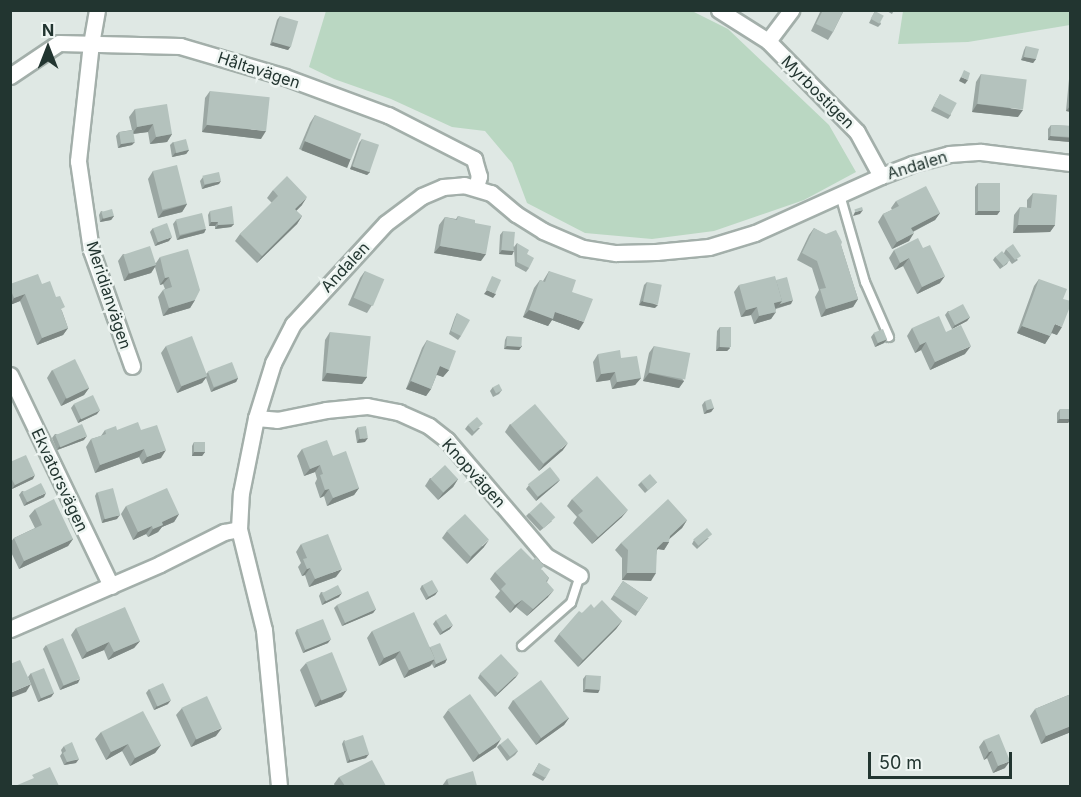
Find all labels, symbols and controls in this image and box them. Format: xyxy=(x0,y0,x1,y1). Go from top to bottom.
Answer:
north arrow xyxy=(18,18,78,78)
text: N xyxy=(42,20,54,40)
street label: Håltavägen xyxy=(215,48,303,92)
street label: Myrbostigen xyxy=(778,52,858,132)
street label: Andalen xyxy=(885,147,949,183)
street label: Andalen xyxy=(317,238,373,296)
street label: Meridianvägen xyxy=(83,239,135,351)
street label: Ekvatorsvägen xyxy=(28,425,92,535)
street label: Knopvägen xyxy=(438,435,510,511)
scale bar xyxy=(871,740,1015,778)
text: 50 m xyxy=(879,752,922,773)

